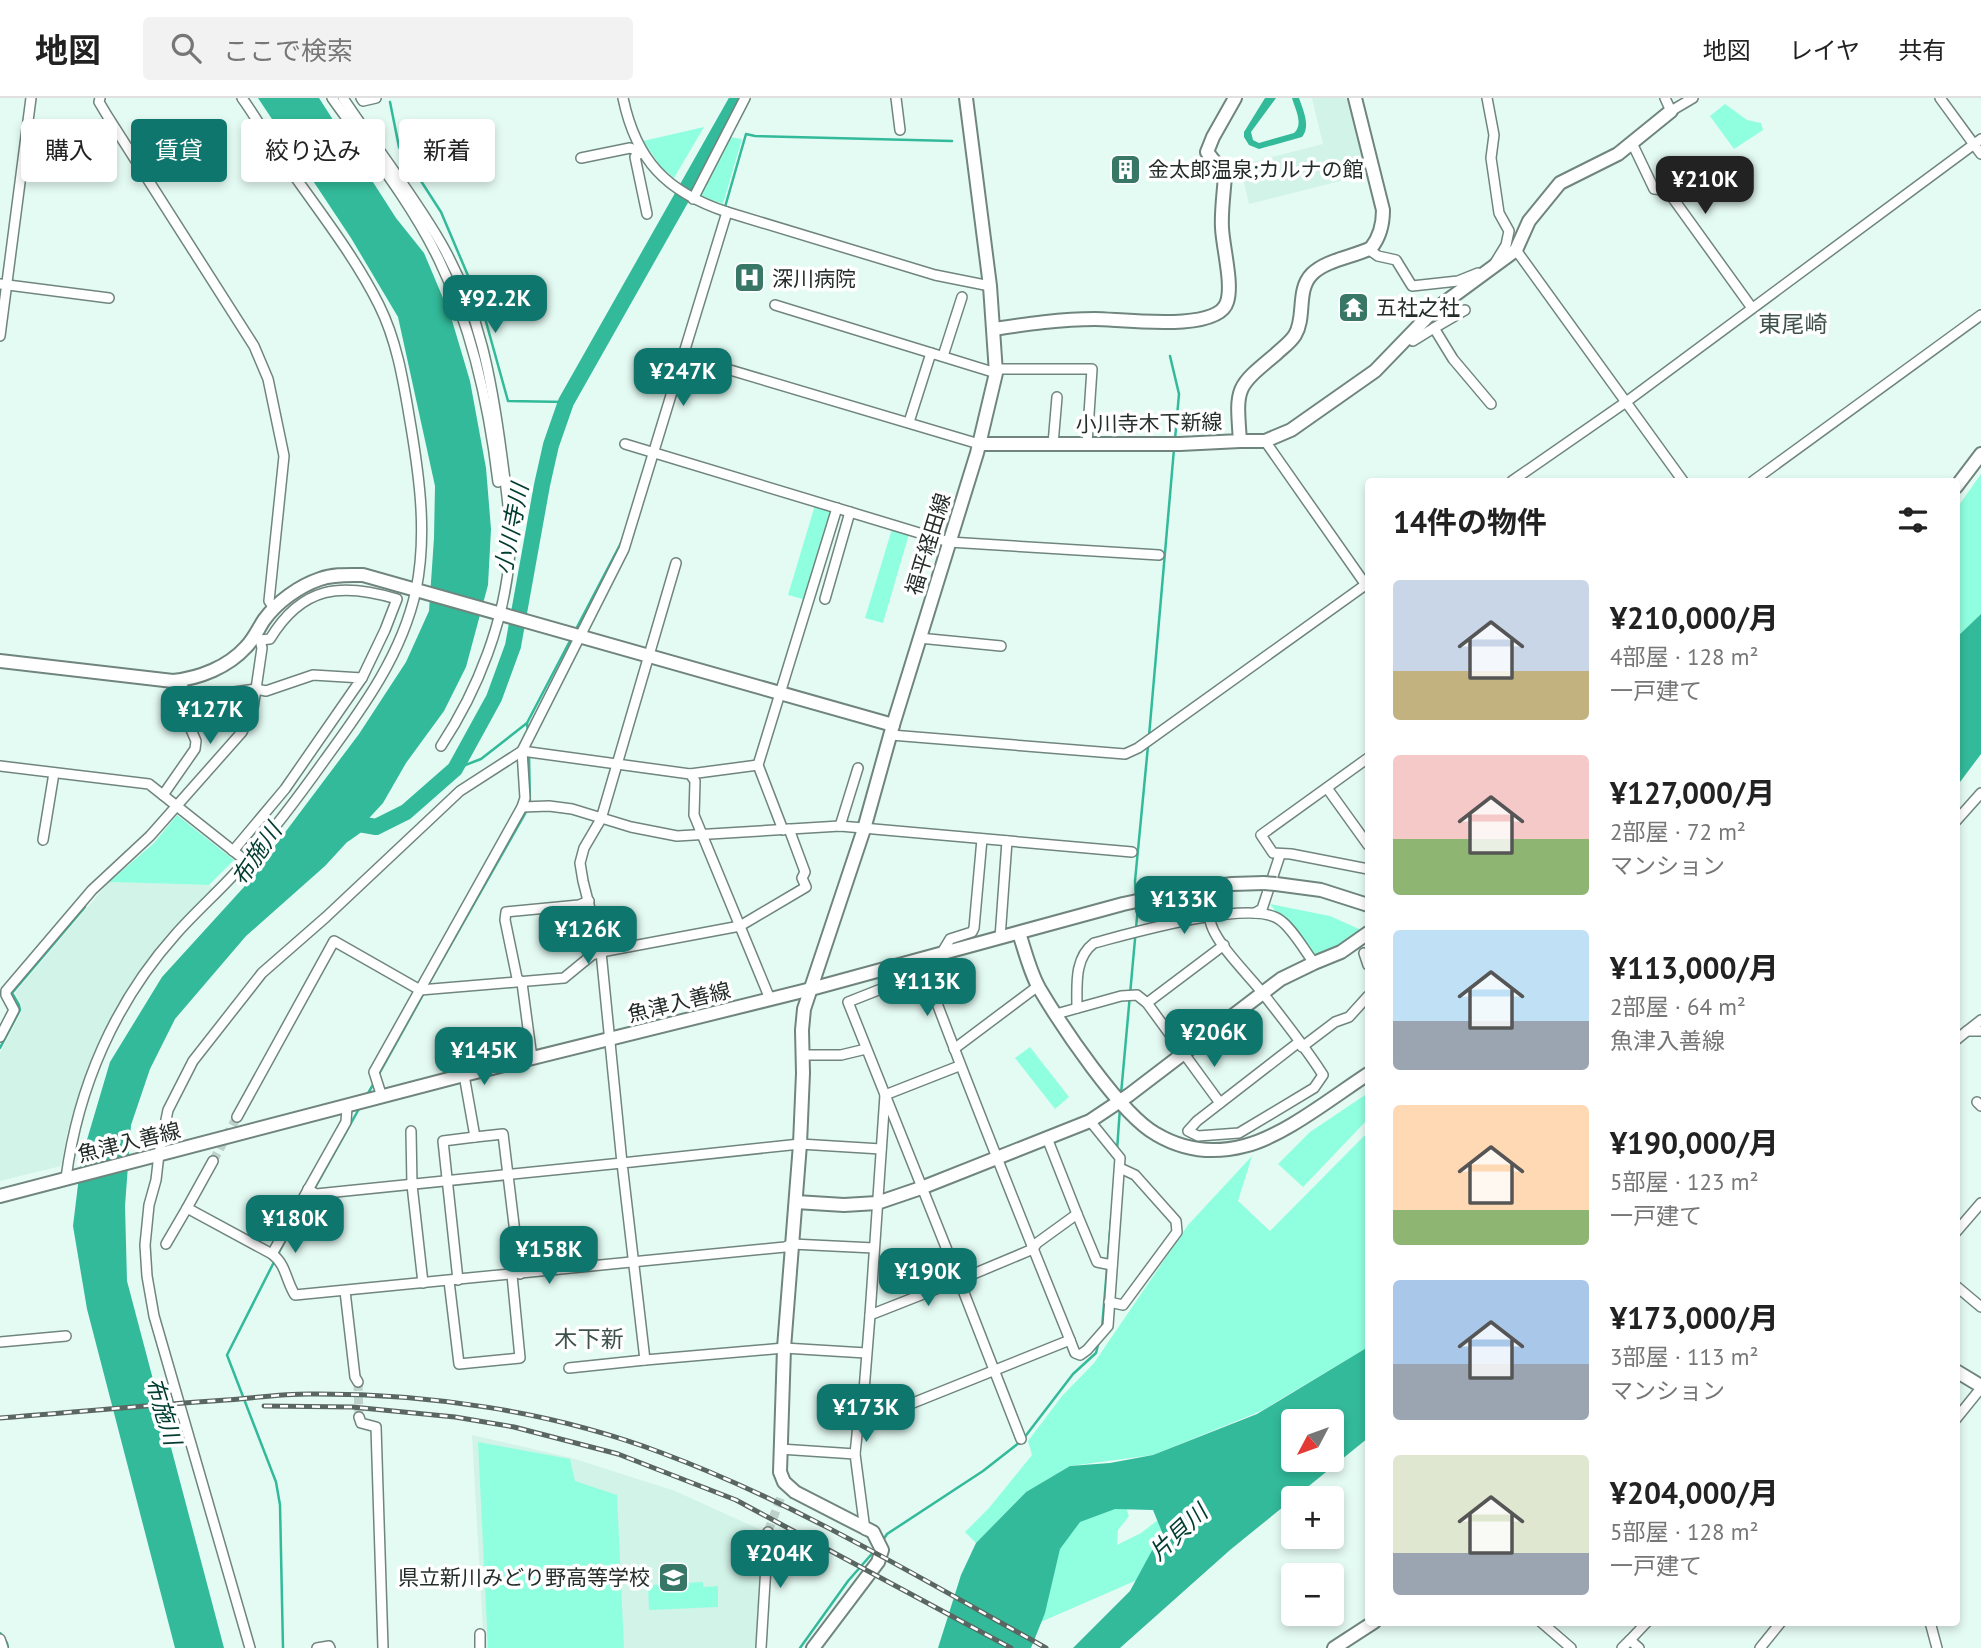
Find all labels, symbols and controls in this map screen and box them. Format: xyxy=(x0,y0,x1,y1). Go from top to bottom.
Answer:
search box xyxy=(143,17,633,80)
text: 地図 xyxy=(35,28,101,71)
icon: search xyxy=(167,29,205,67)
text: ここで検索 xyxy=(223,34,353,67)
text: 地図 xyxy=(1703,35,1751,66)
text: レイヤ xyxy=(1789,35,1860,66)
text: 共有 xyxy=(1898,35,1946,66)
chip: 購入 xyxy=(21,119,117,182)
chip: 賃貸 xyxy=(131,119,227,182)
chip: 絞り込み xyxy=(241,119,385,182)
chip: 新着 xyxy=(399,119,495,182)
building icon: 金太郎温泉;カルナの館 xyxy=(1108,152,1142,186)
place label: 金太郎温泉;カルナの館 xyxy=(1148,156,1363,183)
pin: ¥210K xyxy=(1656,156,1754,216)
text: ¥210K xyxy=(1672,164,1738,193)
hospital icon: 深川病院 xyxy=(732,261,766,295)
place label: 深川病院 xyxy=(772,265,856,292)
pin: ¥92.2K xyxy=(438,275,552,335)
text: ¥92.2K xyxy=(459,283,531,312)
temple icon: 五社之社 xyxy=(1336,290,1370,324)
place label: 五社之社 xyxy=(1376,294,1460,321)
district label: 東尾崎 xyxy=(1759,309,1828,338)
pin: ¥247K xyxy=(634,348,732,408)
text: ¥247K xyxy=(650,356,716,385)
street label: 小川寺木下新線 xyxy=(1075,408,1223,438)
water label: 小川寺川 xyxy=(488,478,535,577)
street label: 福平経田線 xyxy=(900,490,956,598)
icon: filters xyxy=(1894,501,1932,539)
text: 14件の物件 xyxy=(1393,502,1547,541)
text: ¥210,000/月 xyxy=(1610,598,1779,637)
icon: home xyxy=(1449,608,1533,692)
text: 4部屋 · 128 m² xyxy=(1610,642,1758,671)
text: 一戸建て xyxy=(1610,676,1702,705)
pin: ¥127K xyxy=(161,686,259,746)
text: ¥127K xyxy=(177,694,243,723)
text: ¥127,000/月 xyxy=(1610,773,1775,812)
icon: home xyxy=(1449,783,1533,867)
water label: 布施川 xyxy=(225,815,289,891)
text: 2部屋 · 72 m² xyxy=(1610,817,1746,846)
text: マンション xyxy=(1610,851,1725,880)
pin: ¥133K xyxy=(1135,876,1233,936)
text: ¥133K xyxy=(1151,884,1217,913)
pin: ¥126K xyxy=(539,906,637,966)
text: ¥126K xyxy=(555,914,621,943)
text: ¥113,000/月 xyxy=(1610,948,1779,987)
pin: ¥113K xyxy=(878,958,976,1018)
icon: home xyxy=(1449,958,1533,1042)
text: ¥113K xyxy=(894,966,960,995)
street label: 魚津入善線 xyxy=(625,976,733,1028)
text: 2部屋 · 64 m² xyxy=(1610,992,1746,1021)
pin: ¥206K xyxy=(1165,1010,1263,1069)
text: ¥206K xyxy=(1181,1017,1247,1046)
text: 魚津入善線 xyxy=(1610,1026,1725,1055)
pin: ¥145K xyxy=(435,1028,533,1087)
text: ¥145K xyxy=(451,1035,517,1064)
street label: 魚津入善線 xyxy=(75,1116,183,1168)
text: ¥190,000/月 xyxy=(1610,1123,1779,1162)
icon: home xyxy=(1449,1133,1533,1217)
text: 5部屋 · 123 m² xyxy=(1610,1167,1758,1196)
pin: ¥180K xyxy=(246,1196,344,1255)
text: 一戸建て xyxy=(1610,1201,1702,1230)
text: ¥180K xyxy=(262,1203,328,1232)
pin: ¥158K xyxy=(500,1226,598,1286)
text: ¥158K xyxy=(516,1234,582,1263)
pin: ¥190K xyxy=(879,1248,977,1308)
text: ¥190K xyxy=(895,1256,961,1285)
text: ¥173,000/月 xyxy=(1610,1298,1779,1337)
icon: home xyxy=(1449,1308,1533,1392)
district label: 木下新 xyxy=(555,1324,624,1353)
text: 3部屋 · 113 m² xyxy=(1610,1342,1758,1371)
water label: 布施川 xyxy=(140,1374,189,1451)
text: マンション xyxy=(1610,1376,1725,1405)
pin: ¥173K xyxy=(817,1384,915,1444)
text: ¥173K xyxy=(833,1392,899,1421)
north arrow xyxy=(1281,1409,1344,1472)
map controls xyxy=(1281,1409,1344,1626)
text: ¥204,000/月 xyxy=(1610,1473,1779,1512)
icon: home xyxy=(1449,1483,1533,1567)
button: + xyxy=(1281,1486,1344,1549)
water label: 片貝川 xyxy=(1143,1496,1215,1566)
text: 5部屋 · 128 m² xyxy=(1610,1517,1758,1546)
pin: ¥204K xyxy=(731,1530,829,1590)
text: ¥204K xyxy=(747,1538,813,1567)
text: 一戸建て xyxy=(1610,1551,1702,1580)
school or university icon: 県立新川みどり野高等学校 xyxy=(656,1560,690,1594)
button: − xyxy=(1281,1563,1344,1626)
place label: 県立新川みどり野高等学校 xyxy=(398,1564,650,1591)

